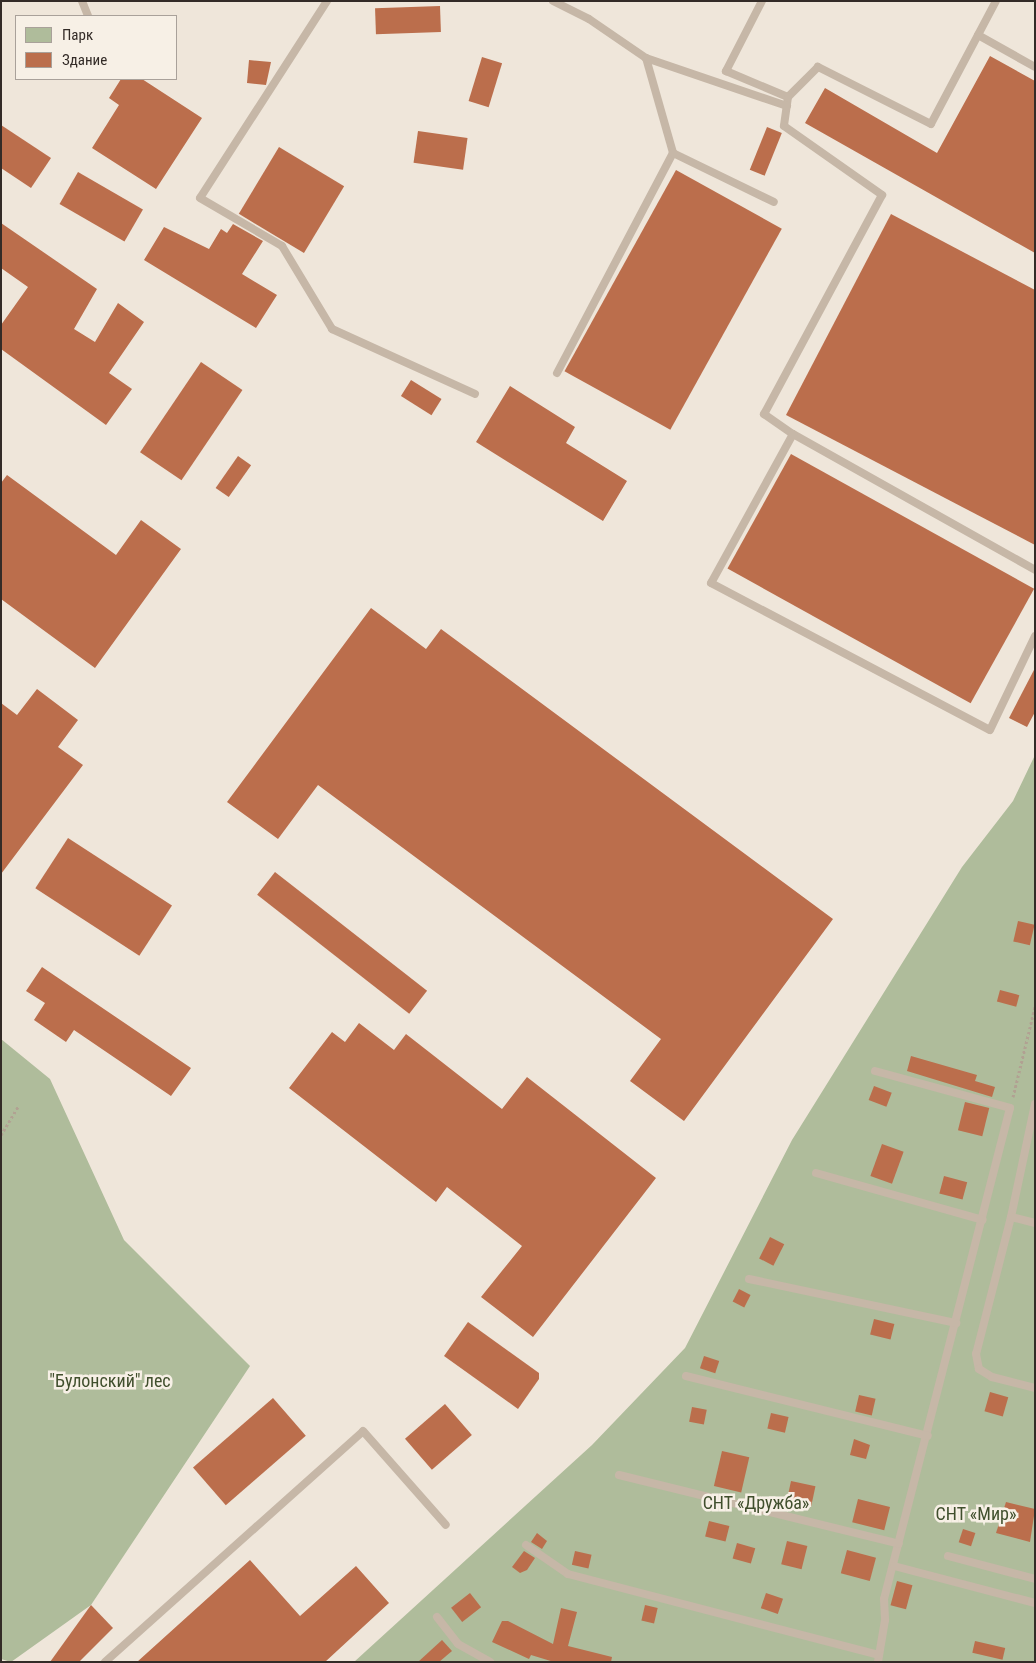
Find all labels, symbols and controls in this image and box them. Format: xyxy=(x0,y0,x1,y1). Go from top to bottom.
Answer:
legend xyxy=(15,15,178,80)
text: Парк xyxy=(62,26,93,44)
text: Здание xyxy=(62,51,107,69)
park label: "Булонский" лес xyxy=(49,1370,171,1392)
park label: СНТ «Дружба» xyxy=(702,1492,810,1514)
park label: СНТ «Мир» xyxy=(935,1503,1017,1525)

